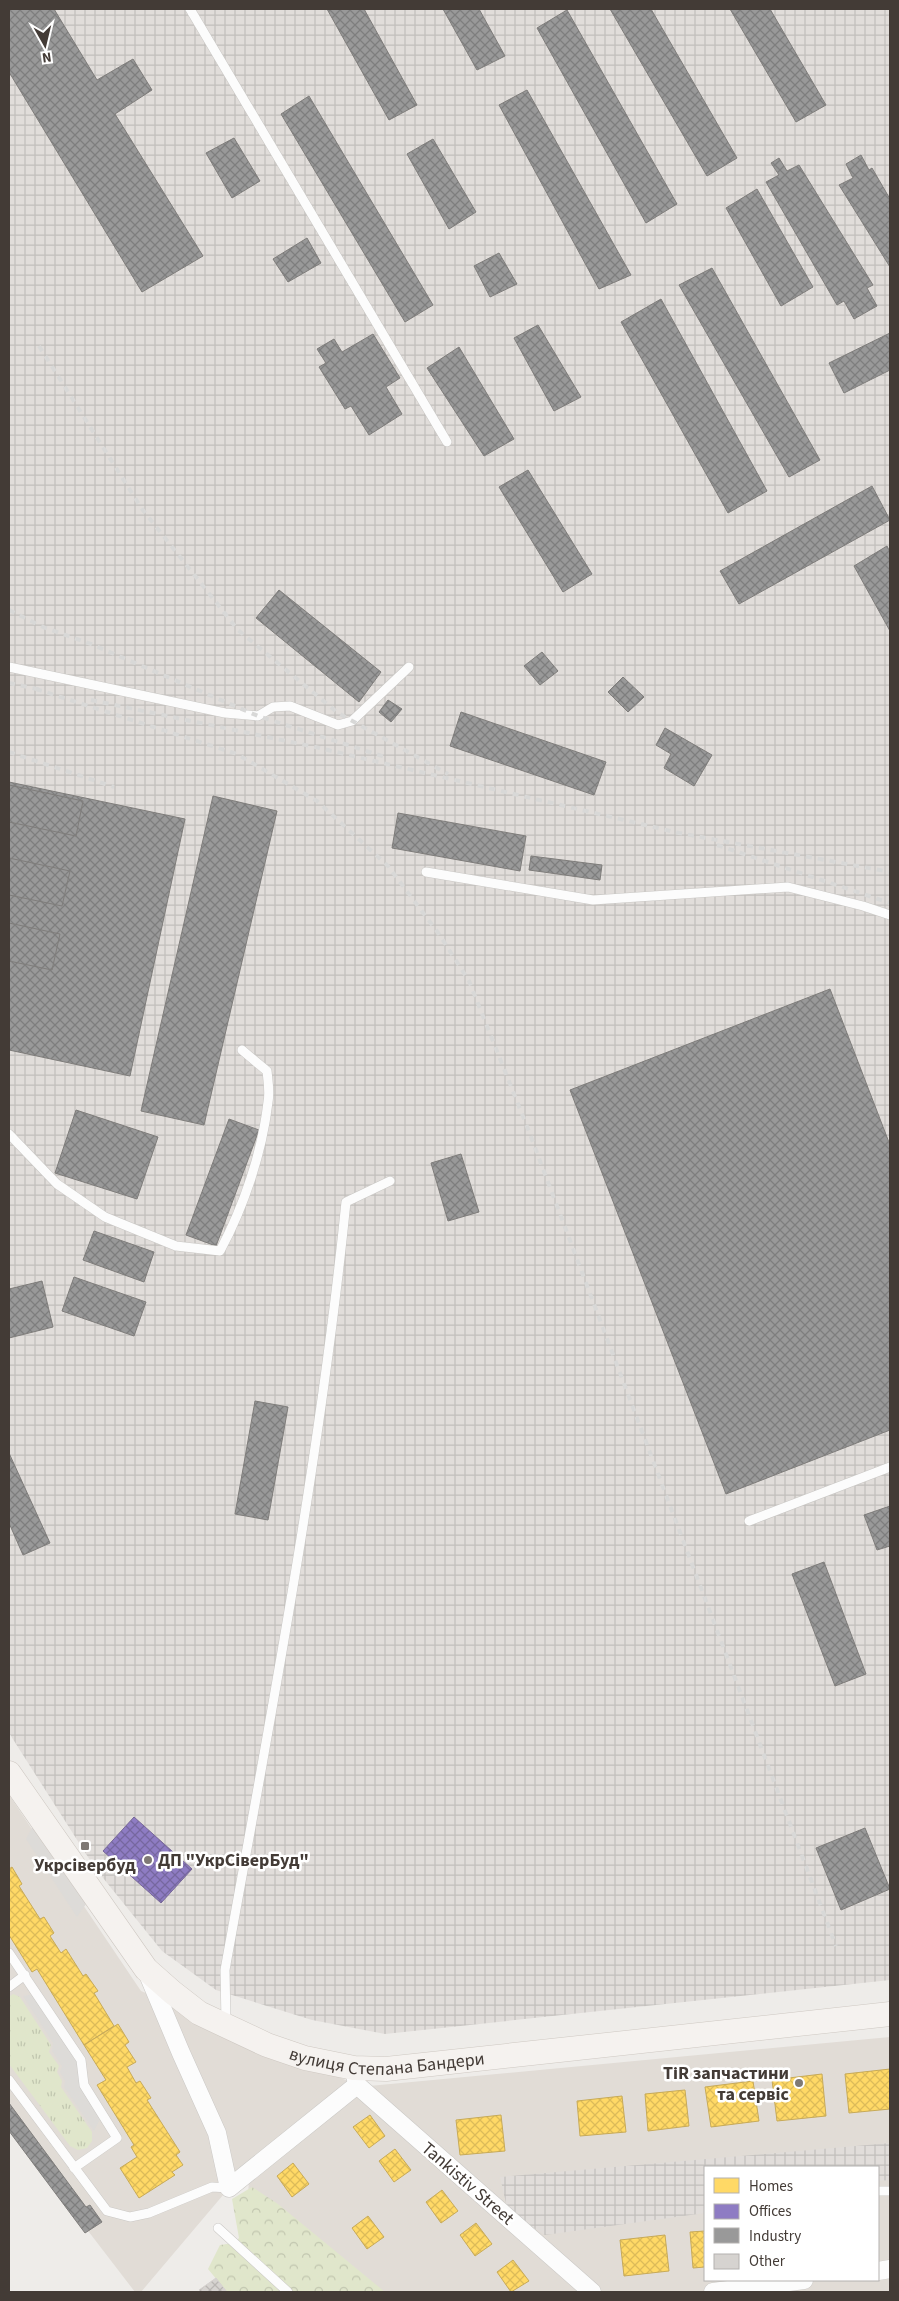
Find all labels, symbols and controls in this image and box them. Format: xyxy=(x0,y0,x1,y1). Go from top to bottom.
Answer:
north arrow xyxy=(20,20,70,70)
text: N xyxy=(41,46,53,67)
marker: Укрсівербуд xyxy=(79,1840,91,1852)
place label: ДП "УкрСіверБуд" xyxy=(158,1848,309,1873)
place label: Укрсівербуд xyxy=(34,1853,136,1878)
marker: ДП "УкрСіверБуд" xyxy=(142,1854,154,1866)
street label: вулиця Степана Бандери xyxy=(286,2042,486,2082)
place label: TiR запчастини та сервіс xyxy=(663,2061,790,2107)
marker: TiR запчастини та сервіс xyxy=(793,2077,805,2089)
street label: Tankistiv Street xyxy=(416,2136,519,2231)
legend xyxy=(704,2166,879,2281)
text: Homes xyxy=(749,2176,793,2197)
text: Offices xyxy=(749,2201,792,2222)
text: Industry xyxy=(749,2226,801,2247)
text: Other xyxy=(749,2251,786,2272)

